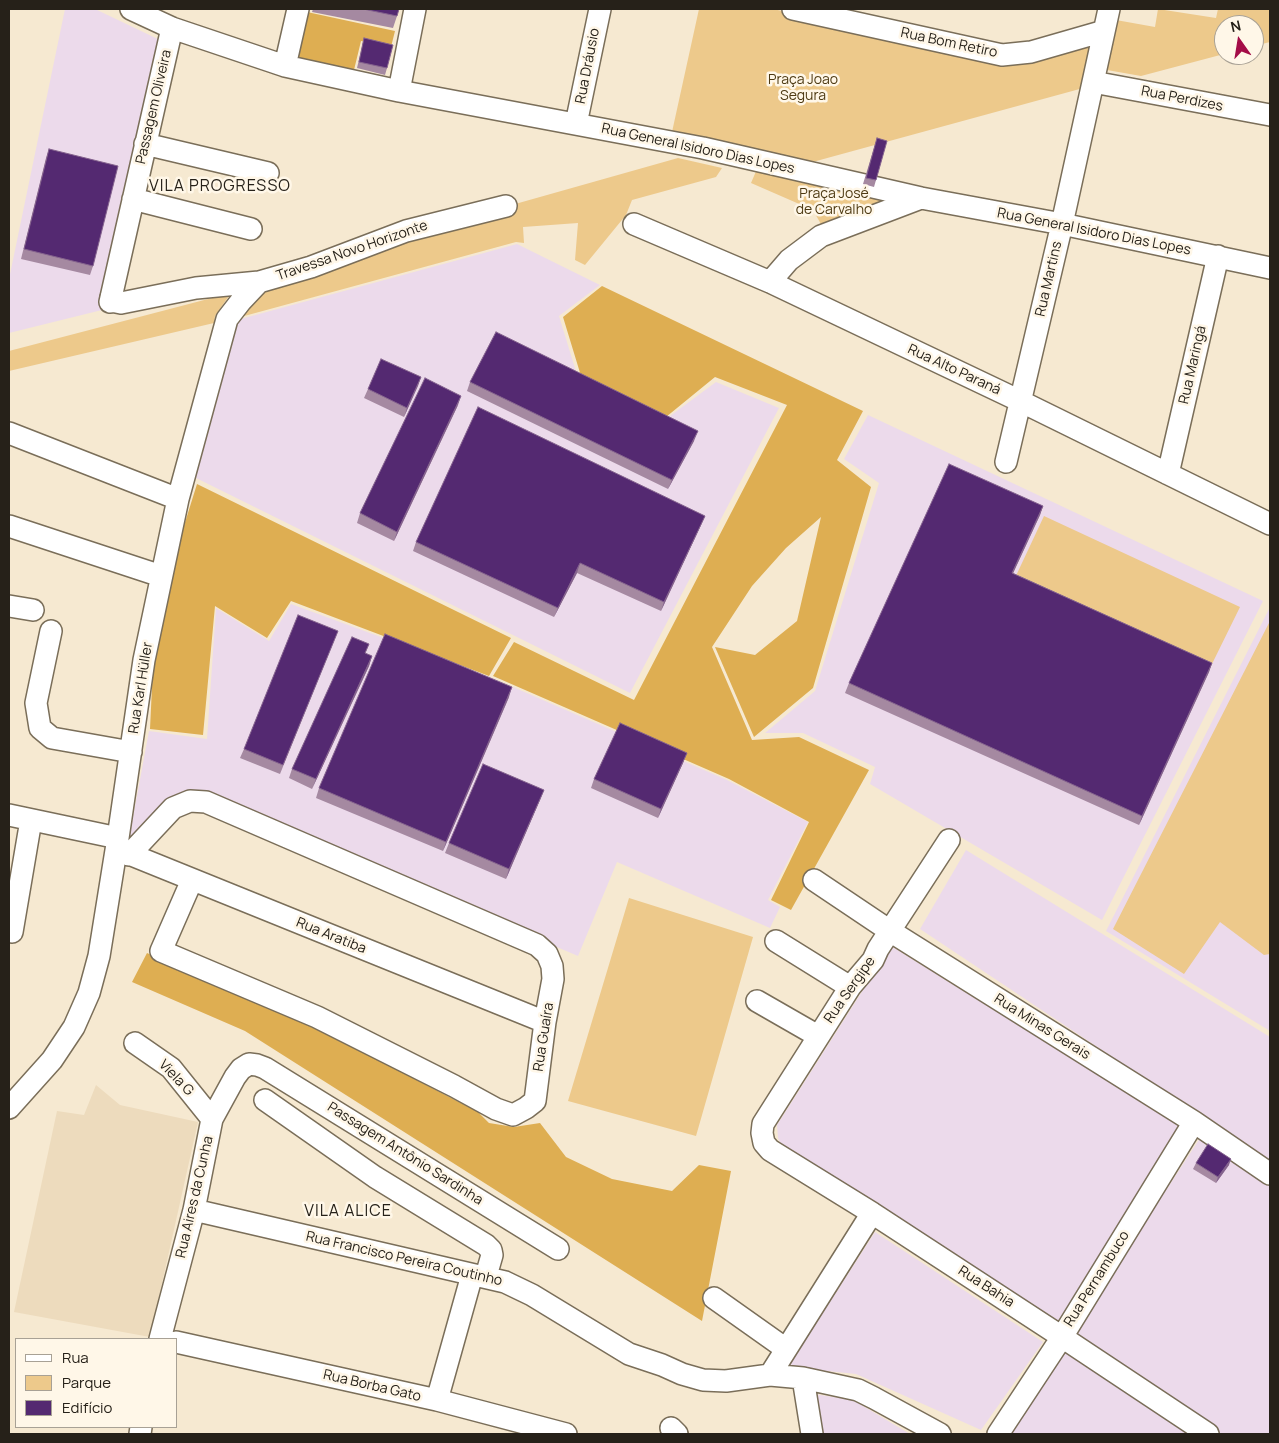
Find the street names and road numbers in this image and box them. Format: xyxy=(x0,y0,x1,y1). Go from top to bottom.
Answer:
street label: Rua Bom Retiro xyxy=(899,25,999,61)
street label: Rua Dráusio xyxy=(572,27,604,105)
street label: Passagem Oliveira xyxy=(133,48,175,166)
street label: Rua Perdizes xyxy=(1140,83,1224,115)
street label: Rua General Isidoro Dias Lopes xyxy=(600,120,796,178)
street label: Rua General Isidoro Dias Lopes xyxy=(996,205,1192,259)
street label: Travessa Novo Horizonte xyxy=(274,217,430,285)
street label: Rua Martins xyxy=(1032,240,1066,318)
street label: Rua Maringá xyxy=(1176,324,1210,406)
street label: Rua Alto Paraná xyxy=(905,341,1003,399)
street label: Rua Karl Hüller xyxy=(125,641,157,735)
street label: Rua Aratiba xyxy=(294,914,368,958)
street label: Rua Sergipe xyxy=(821,954,879,1026)
street label: Rua Minas Gerais xyxy=(991,991,1093,1063)
street label: Rua Guaíra xyxy=(530,1001,558,1073)
street label: Viela G xyxy=(155,1057,197,1099)
street label: Passagem Antônio Sardinha xyxy=(324,1099,486,1209)
street label: Rua Aires da Cunha xyxy=(173,1134,217,1260)
street label: Rua Francisco Pereira Coutinho xyxy=(304,1228,504,1290)
street label: Rua Pernambuco xyxy=(1061,1228,1133,1330)
street label: Rua Bahia xyxy=(955,1263,1017,1311)
street label: Rua Borba Gato xyxy=(322,1367,422,1405)

